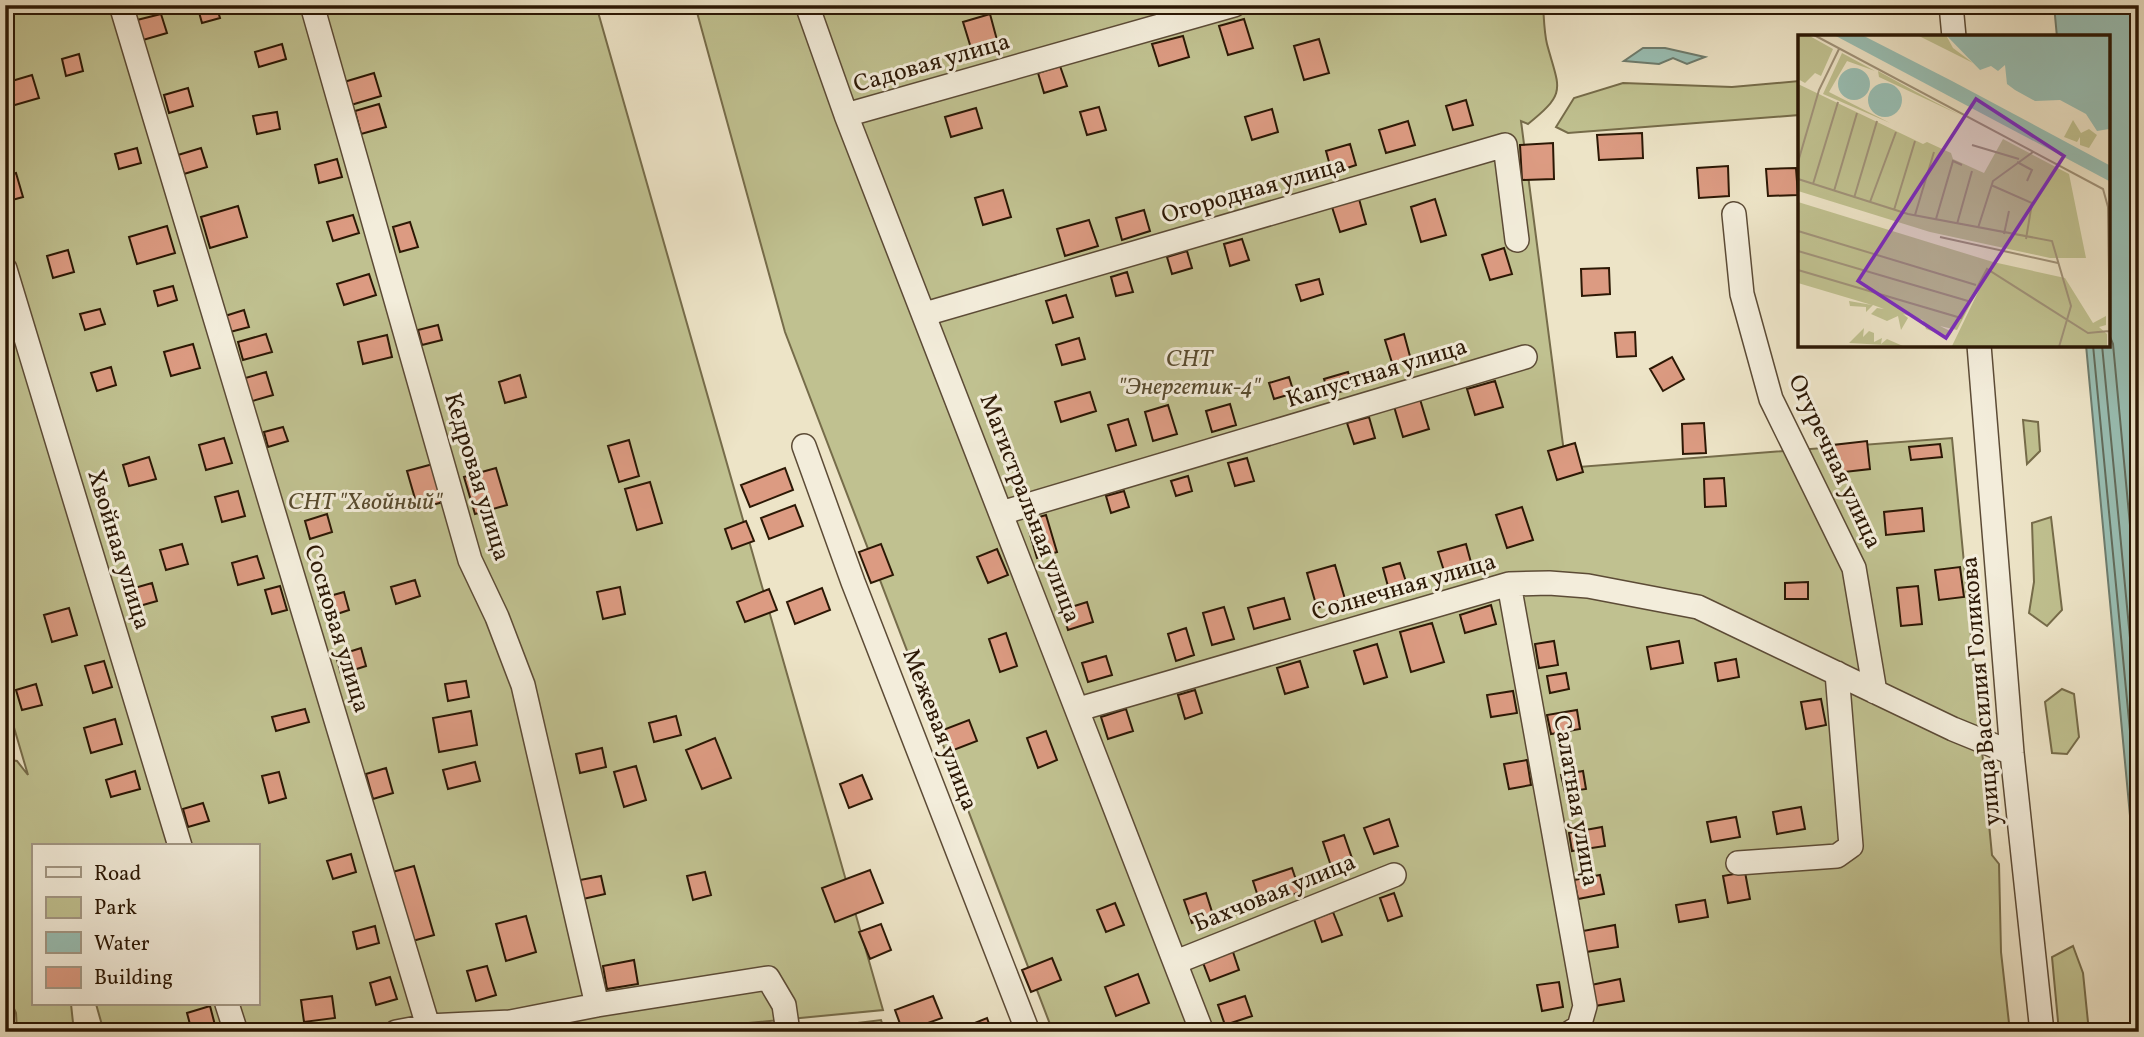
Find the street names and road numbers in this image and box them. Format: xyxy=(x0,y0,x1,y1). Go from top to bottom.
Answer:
street label: Садовая улица xyxy=(850,25,1014,103)
street label: Огородная улица xyxy=(1158,148,1350,234)
street label: Капустная улица xyxy=(1282,330,1472,418)
street label: Огуречная улица xyxy=(1779,369,1889,555)
street label: Кедровая улица xyxy=(434,389,518,565)
street label: Магистральная улица xyxy=(970,390,1088,628)
street label: Хвойная улица xyxy=(78,466,158,634)
street label: Сосновая улица xyxy=(294,541,378,717)
street label: Солнечная улица xyxy=(1308,545,1500,631)
street label: улица Василия Голикова xyxy=(1953,555,2011,827)
street label: Межевая улица xyxy=(893,644,985,816)
street label: Салатная улица xyxy=(1543,713,1607,889)
street label: Бахчовая улица xyxy=(1189,846,1361,942)

